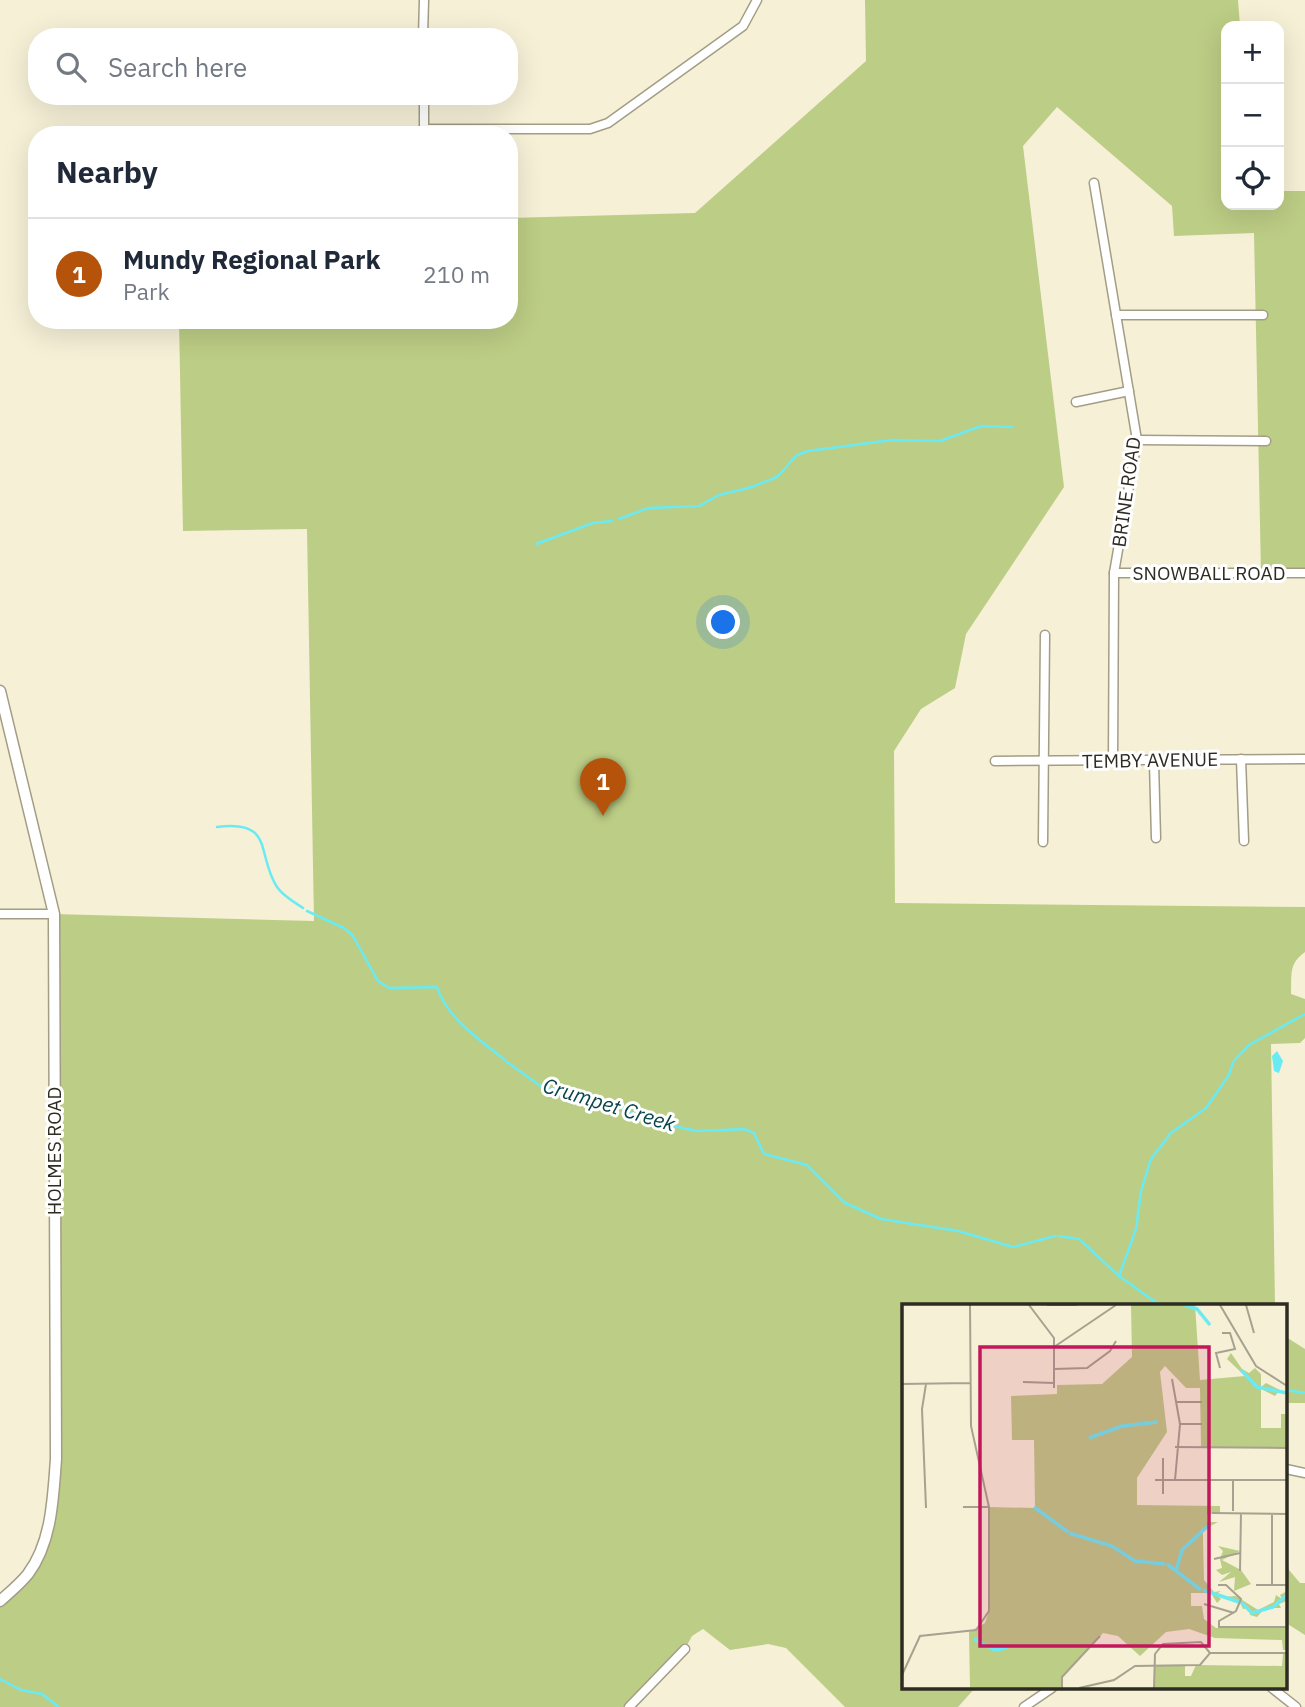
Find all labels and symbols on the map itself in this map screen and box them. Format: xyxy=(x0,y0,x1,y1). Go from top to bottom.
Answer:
street label: BRINE ROAD xyxy=(1106,435,1146,549)
street label: SNOWBALL ROAD xyxy=(1133,561,1285,585)
your location xyxy=(706,605,740,639)
street label: TEMBY AVENUE xyxy=(1082,747,1218,773)
pin: 1 xyxy=(580,758,626,816)
water label: Crumpet Creek xyxy=(540,1071,680,1138)
street label: HOLMES ROAD xyxy=(42,1087,66,1215)
inset map xyxy=(902,1304,1288,1690)

